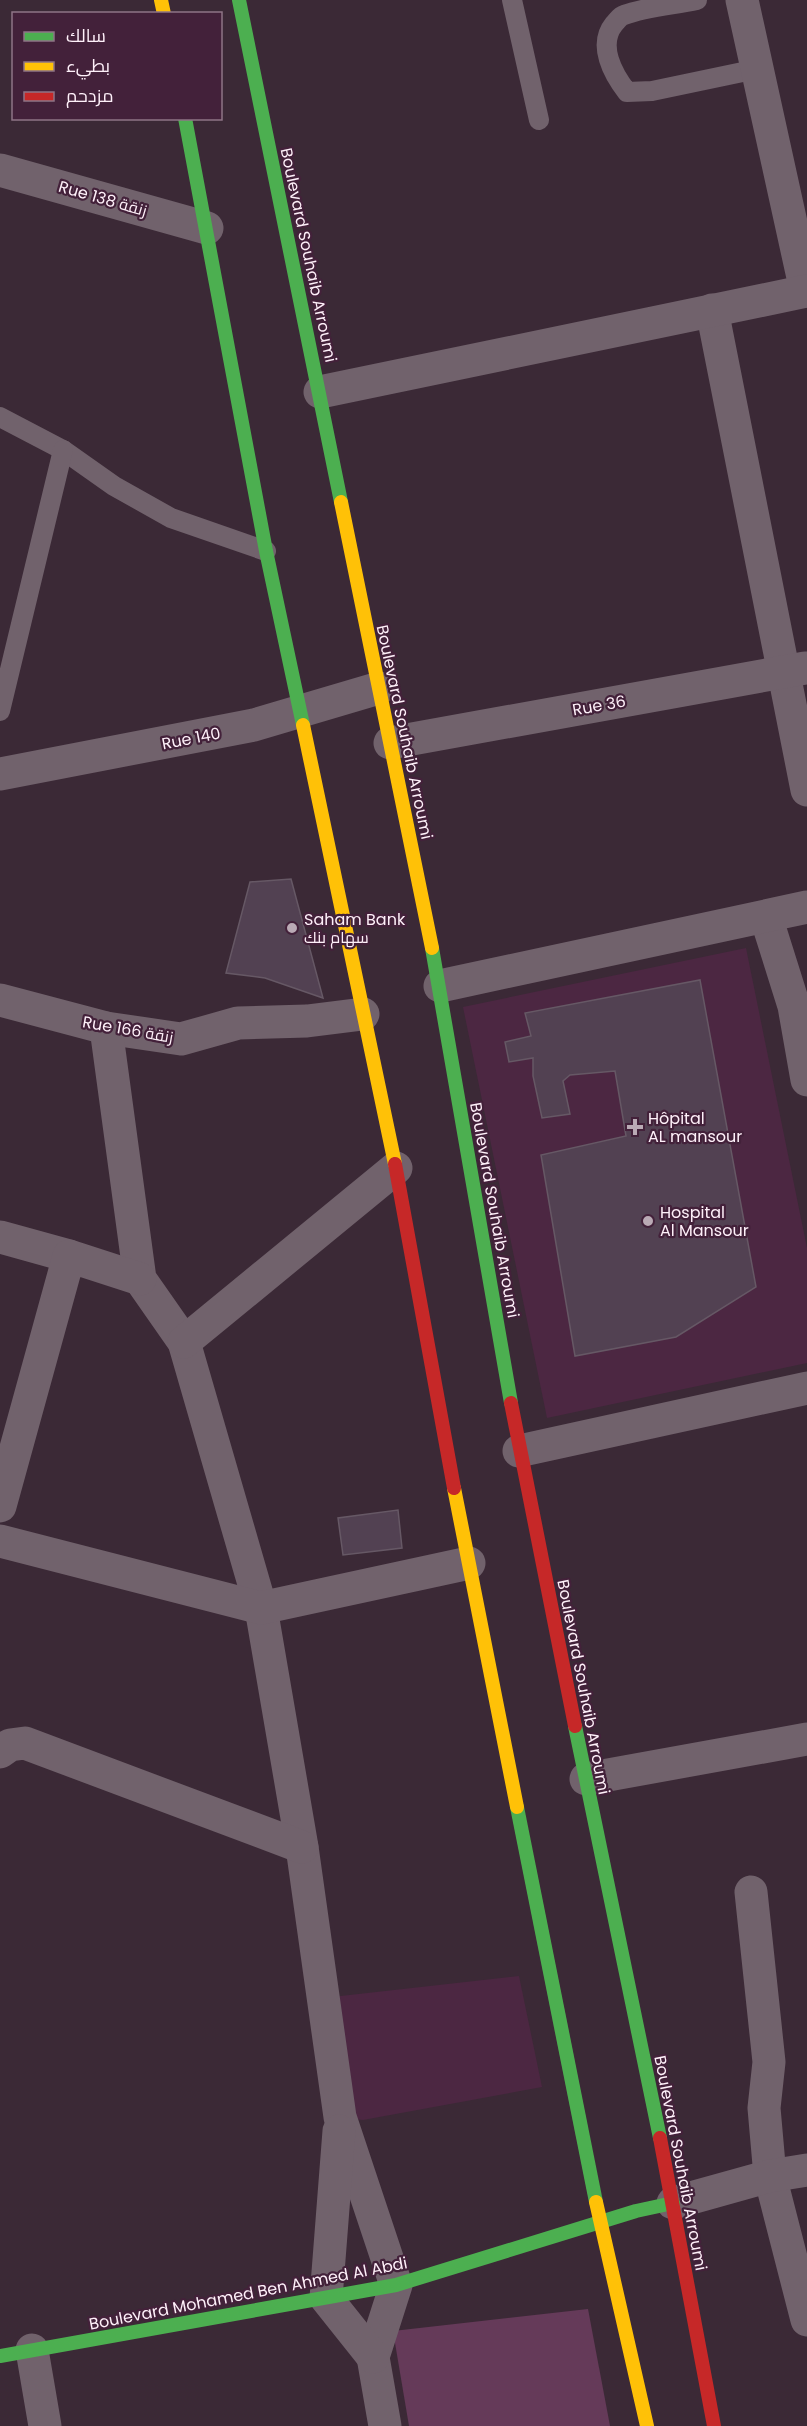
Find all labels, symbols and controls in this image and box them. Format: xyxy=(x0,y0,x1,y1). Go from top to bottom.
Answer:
legend xyxy=(12,12,222,120)
text: سالك xyxy=(66,23,106,48)
text: بطيء xyxy=(66,53,110,80)
text: مزدحم xyxy=(66,83,114,108)
street label: Boulevard Souhaib Arroumi xyxy=(275,146,342,364)
street label: Rue 138 زنقة xyxy=(56,175,150,222)
street label: Boulevard Souhaib Arroumi xyxy=(371,623,438,841)
street label: Rue 36 xyxy=(571,690,628,721)
street label: Rue 140 xyxy=(160,722,222,755)
place label: Saham Bank سهام بنك xyxy=(304,908,406,949)
marker: Saham Bank سهام بنك xyxy=(285,921,299,935)
street label: Rue 166 زنقة xyxy=(81,1010,175,1049)
street label: Boulevard Souhaib Arroumi xyxy=(464,1100,525,1320)
place label: Hôpital AL mansour xyxy=(648,1107,742,1148)
marker: Hôpital AL mansour xyxy=(626,1118,644,1136)
place label: Hospital Al Mansour xyxy=(660,1201,749,1242)
marker: Hospital Al Mansour xyxy=(641,1214,655,1228)
street label: Boulevard Souhaib Arroumi xyxy=(551,1578,616,1797)
street label: Boulevard Souhaib Arroumi xyxy=(648,2054,713,2273)
street label: Boulevard Mohamed Ben Ahmed Al Abdi xyxy=(87,2251,409,2336)

